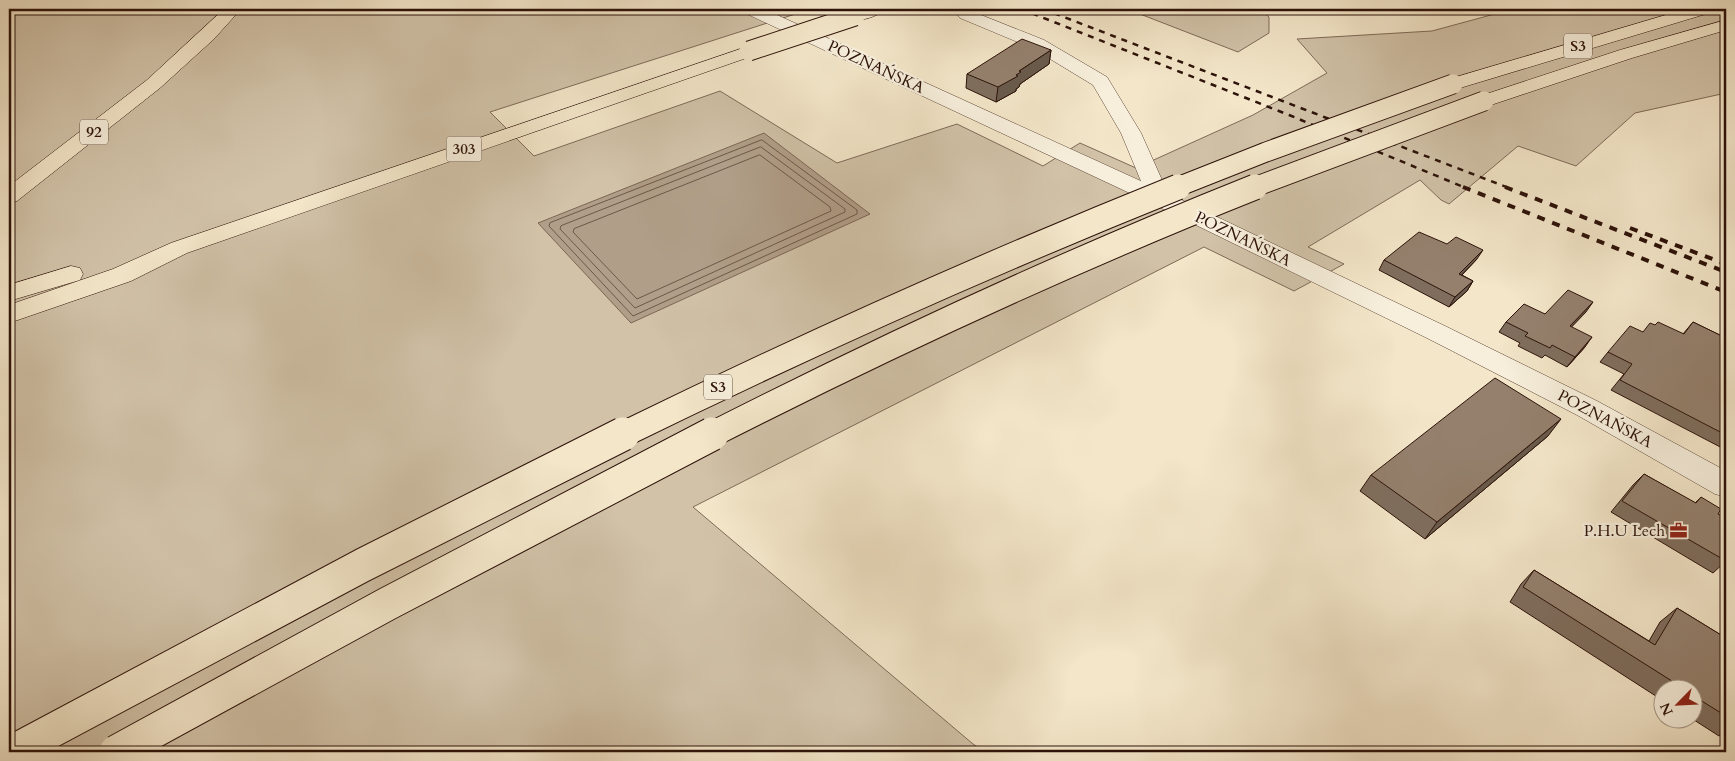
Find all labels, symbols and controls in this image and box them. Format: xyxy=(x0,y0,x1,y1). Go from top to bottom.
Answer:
road number: S3 xyxy=(1564,34,1592,58)
street label: POZNAŃSKA xyxy=(824,35,929,99)
road number: 92 xyxy=(80,120,108,144)
road number: 303 xyxy=(446,136,482,162)
street label: POZNAŃSKA xyxy=(1191,206,1295,272)
road number: S3 xyxy=(704,374,732,400)
street label: POZNAŃSKA xyxy=(1554,385,1657,454)
place label: P.H.U Lech xyxy=(1584,520,1665,542)
office icon: P.H.U Lech xyxy=(1669,521,1689,541)
north arrow xyxy=(1652,678,1702,728)
text: N xyxy=(1655,700,1678,719)

